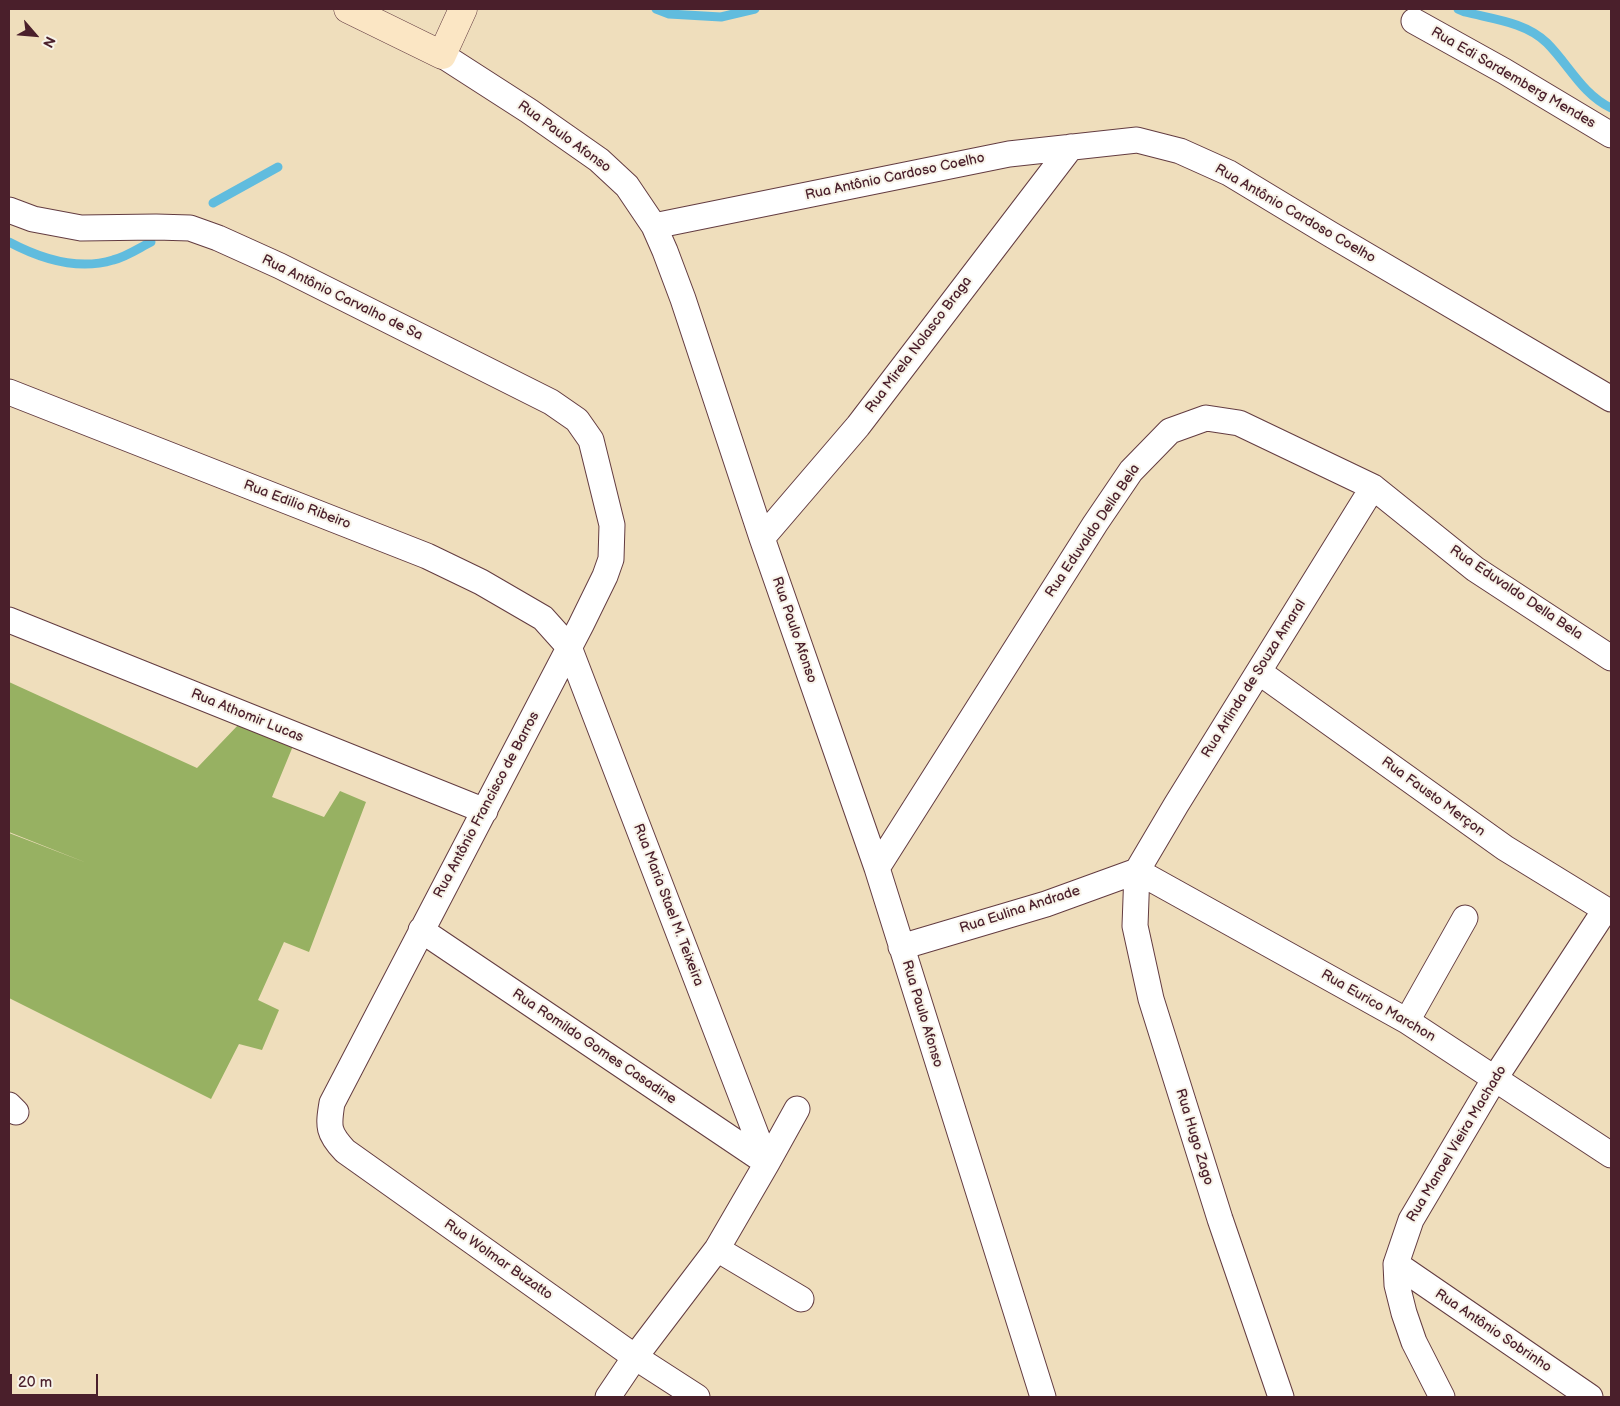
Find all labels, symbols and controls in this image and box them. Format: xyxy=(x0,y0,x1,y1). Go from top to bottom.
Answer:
north arrow xyxy=(10,10,60,60)
street label: Rua Edi Sardemberg Mendes xyxy=(1428,24,1598,132)
text: N xyxy=(39,33,59,51)
street label: Rua Paulo Afonso xyxy=(514,98,614,176)
street label: Rua Antônio Cardoso Coelho xyxy=(804,150,986,204)
street label: Rua Antônio Cardoso Coelho xyxy=(1212,161,1378,267)
street label: Rua Antônio Carvalho de Sa xyxy=(259,252,425,344)
street label: Rua Mirela Nolasco Braga xyxy=(862,273,976,417)
street label: Rua Eduvaldo Della Bela xyxy=(1042,461,1144,601)
street label: Rua Edilio Ribeiro xyxy=(241,477,353,533)
street label: Rua Eduvaldo Della Bela xyxy=(1446,542,1586,644)
street label: Rua Paulo Afonso xyxy=(768,575,820,685)
street label: Rua Arlinda de Souza Amaral xyxy=(1198,597,1310,761)
street label: Rua Athomir Lucas xyxy=(188,686,306,746)
street label: Rua Antônio Francisco de Barros xyxy=(431,709,543,901)
street label: Rua Fausto Merçon xyxy=(1378,754,1488,840)
street label: Rua Maria Stael M. Teixeira xyxy=(629,821,707,989)
street label: Rua Eulina Andrade xyxy=(958,883,1082,937)
street label: Rua Paulo Afonso xyxy=(898,958,946,1070)
street label: Rua Eurico Marchon xyxy=(1318,966,1438,1046)
street label: Rua Romildo Gomes Casadine xyxy=(509,986,679,1108)
street label: Rua Manoel Vieira Machado xyxy=(1404,1063,1510,1225)
street label: Rua Hugo Zago xyxy=(1171,1087,1217,1187)
street label: Rua Wolmar Buzatto xyxy=(440,1216,556,1304)
street label: Rua Antônio Sobrinho xyxy=(1432,1286,1554,1376)
scale bar xyxy=(12,1364,100,1396)
text: 20 m xyxy=(18,1373,52,1392)

